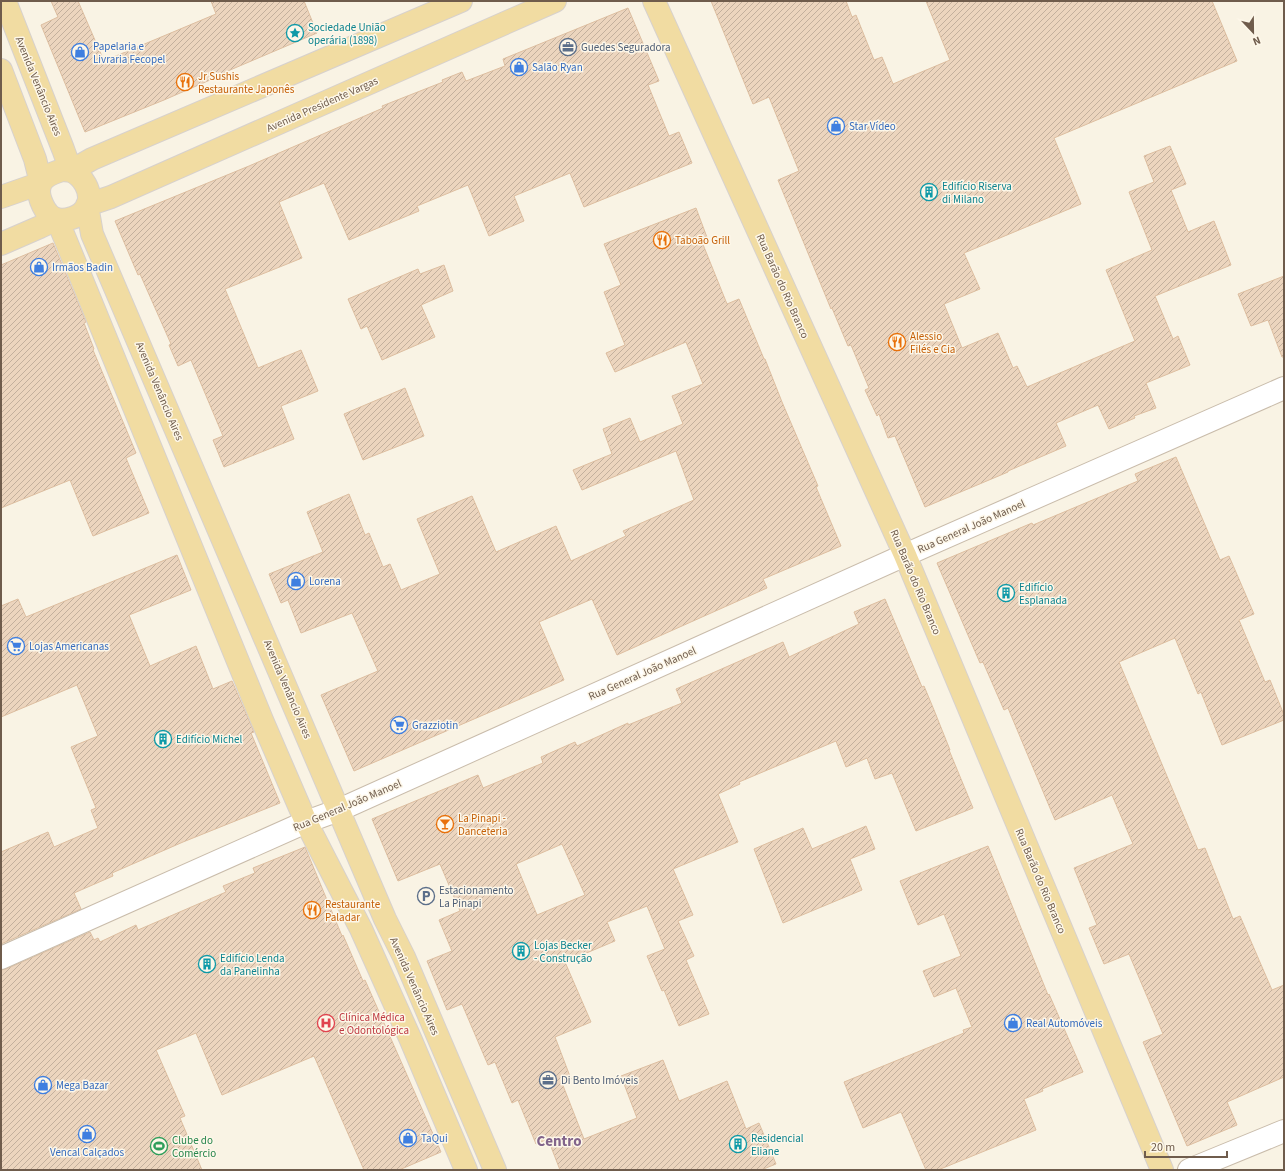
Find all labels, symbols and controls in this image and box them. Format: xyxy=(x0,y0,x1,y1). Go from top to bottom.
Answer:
north arrow xyxy=(1233,12,1273,52)
place label: Sociedade União operária (1898) xyxy=(308,20,386,48)
place icon: Sociedade União operária (1898) xyxy=(285,23,305,43)
text: N xyxy=(1250,32,1263,49)
street label: Avenida Venâncio Aires xyxy=(12,34,65,138)
office icon: Guedes Seguradora xyxy=(558,37,578,57)
place label: Papelaria e Livraria Fecopel xyxy=(93,39,166,67)
place label: Guedes Seguradora xyxy=(581,40,671,55)
shop icon: Papelaria e Livraria Fecopel xyxy=(70,42,90,62)
shop icon: Salão Ryan xyxy=(509,57,529,77)
place label: Salão Ryan xyxy=(532,60,583,75)
place label: Jr Sushis Restaurante Japonês xyxy=(198,69,295,97)
restaurant icon: Jr Sushis Restaurante Japonês xyxy=(175,72,195,92)
street label: Avenida Presidente Vargas xyxy=(264,73,381,136)
shop icon: Star Vídeo xyxy=(826,116,846,136)
place label: Star Vídeo xyxy=(849,119,896,134)
place label: Edifício Riserva di Milano xyxy=(942,179,1012,207)
building icon: Edifício Riserva di Milano xyxy=(919,182,939,202)
restaurant icon: Taboão Grill xyxy=(652,230,672,250)
street label: Rua Barão do Rio Branco xyxy=(753,232,812,341)
place label: Taboão Grill xyxy=(675,233,730,248)
shop icon: Irmãos Badin xyxy=(29,257,49,277)
place label: Irmãos Badin xyxy=(52,260,113,275)
place label: Alessio Filés e Cia xyxy=(910,329,955,357)
restaurant icon: Alessio Filés e Cia xyxy=(887,332,907,352)
street label: Avenida Venâncio Aires xyxy=(132,340,187,443)
street label: Rua General João Manoel xyxy=(915,496,1028,557)
street label: Rua Barão do Rio Branco xyxy=(887,527,945,637)
shop icon: Lorena xyxy=(286,571,306,591)
place label: Lorena xyxy=(309,574,341,589)
place label: Edifício Esplanada xyxy=(1019,580,1067,608)
building icon: Edifício Esplanada xyxy=(996,583,1016,603)
supermarket icon: Lojas Americanas xyxy=(6,636,26,656)
street label: Avenida Venâncio Aires xyxy=(260,638,315,741)
place label: Lojas Americanas xyxy=(29,639,109,654)
street label: Rua General João Manoel xyxy=(586,643,699,704)
supermarket icon: Grazziotin xyxy=(389,715,409,735)
place label: Grazziotin xyxy=(412,718,458,733)
building icon: Edifício Michel xyxy=(153,729,173,749)
place label: Edifício Michel xyxy=(176,732,242,747)
street label: Rua General João Manoel xyxy=(291,776,404,835)
place label: La Pinapi - Danceteria xyxy=(458,811,508,839)
bar icon: La Pinapi - Danceteria xyxy=(435,814,455,834)
street label: Rua Barão do Rio Branco xyxy=(1012,826,1070,936)
place label: Estacionamento La Pinapi xyxy=(439,883,514,911)
parking icon: Estacionamento La Pinapi xyxy=(416,886,436,906)
place label: Restaurante Paladar xyxy=(325,897,381,925)
restaurant icon: Restaurante Paladar xyxy=(302,900,322,920)
street label: Avenida Venâncio Aires xyxy=(386,935,443,1038)
place label: Lojas Becker - Construção xyxy=(534,938,592,966)
building icon: Lojas Becker - Construção xyxy=(511,941,531,961)
place label: Edifício Lenda da Panelinha xyxy=(220,951,285,979)
building icon: Edifício Lenda da Panelinha xyxy=(197,954,217,974)
place label: Clínica Médica e Odontológica xyxy=(339,1010,409,1038)
hospital icon: Clínica Médica e Odontológica xyxy=(316,1013,336,1033)
shop icon: Real Automóveis xyxy=(1003,1013,1023,1033)
place label: Real Automóveis xyxy=(1026,1016,1103,1031)
office icon: Di Bento Imóveis xyxy=(538,1070,558,1090)
place label: Di Bento Imóveis xyxy=(561,1073,639,1088)
shop icon: Mega Bazar xyxy=(33,1075,53,1095)
place label: Mega Bazar xyxy=(56,1078,108,1093)
shop icon: Vencal Calçados xyxy=(77,1124,97,1144)
shop icon: TaQui xyxy=(398,1128,418,1148)
place label: TaQui xyxy=(421,1131,448,1146)
district label: Centro xyxy=(537,1131,581,1152)
place label: Residencial Eliane xyxy=(751,1131,804,1159)
place label: Clube do Comércio xyxy=(172,1133,216,1161)
scale bar xyxy=(1145,1133,1227,1159)
building icon: Residencial Eliane xyxy=(728,1134,748,1154)
sports icon: Clube do Comércio xyxy=(149,1136,169,1156)
text: 20 m xyxy=(1151,1139,1175,1156)
place label: Vencal Calçados xyxy=(50,1145,124,1160)

